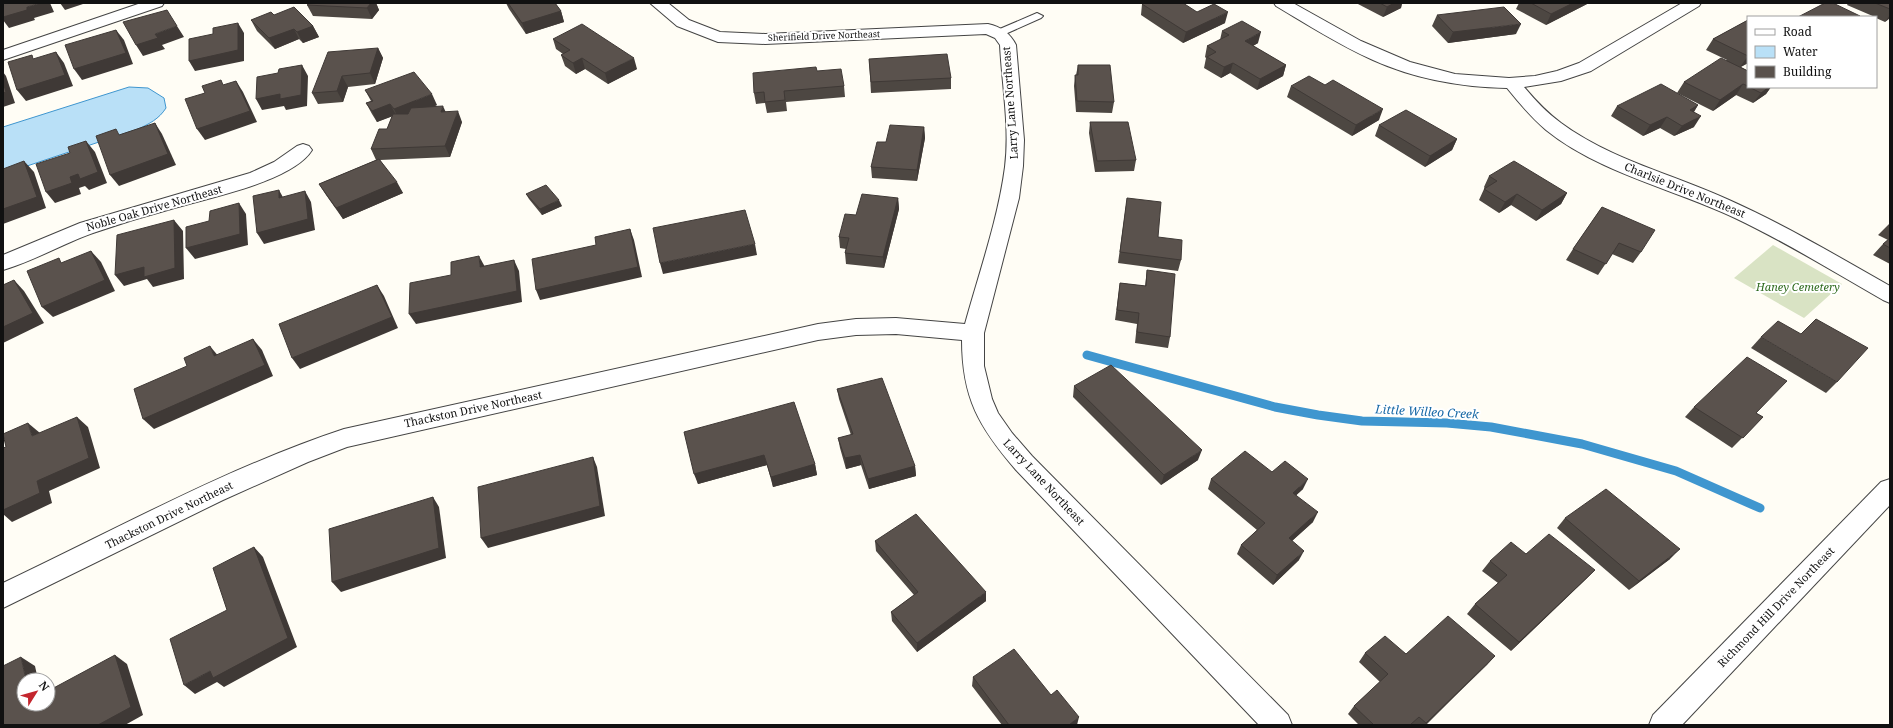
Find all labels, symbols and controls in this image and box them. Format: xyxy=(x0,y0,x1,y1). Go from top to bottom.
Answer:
legend xyxy=(1747,16,1877,88)
text: Road xyxy=(1783,23,1813,40)
street label: Sherifield Drive Northeast xyxy=(768,27,880,44)
text: Water xyxy=(1783,43,1818,60)
street label: Larry Lane Northeast xyxy=(998,46,1021,160)
text: Building xyxy=(1783,63,1832,80)
street label: Charlsie Drive Northeast xyxy=(1622,158,1748,221)
street label: Noble Oak Drive Northeast xyxy=(84,181,224,234)
park label: Haney Cemetery xyxy=(1755,279,1840,294)
street label: Thackston Drive Northeast xyxy=(403,387,543,430)
water label: Little Willeo Creek xyxy=(1374,400,1480,423)
street label: Larry Lane Northeast xyxy=(1000,435,1088,528)
street label: Thackston Drive Northeast xyxy=(102,477,235,552)
street label: Richmond Hill Drive Northeast xyxy=(1714,543,1837,670)
north arrow xyxy=(16,672,56,712)
text: N xyxy=(36,678,53,694)

